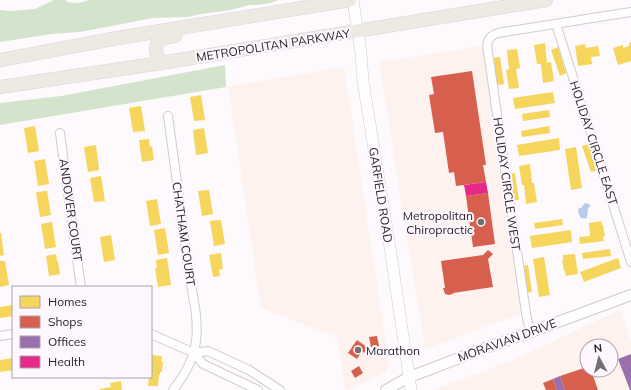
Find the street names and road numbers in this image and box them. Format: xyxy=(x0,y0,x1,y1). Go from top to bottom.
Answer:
street label: METROPOLITAN PARKWAY xyxy=(195,25,352,65)
street label: HOLIDAY CIRCLE EAST xyxy=(567,79,621,208)
street label: HOLIDAY CIRCLE WEST xyxy=(490,116,524,252)
street label: GARFIELD ROAD xyxy=(366,146,396,244)
street label: ANDOVER COURT xyxy=(56,157,86,263)
street label: CHATHAM COURT xyxy=(169,181,199,288)
street label: MORAVIAN DRIVE xyxy=(456,315,558,365)

